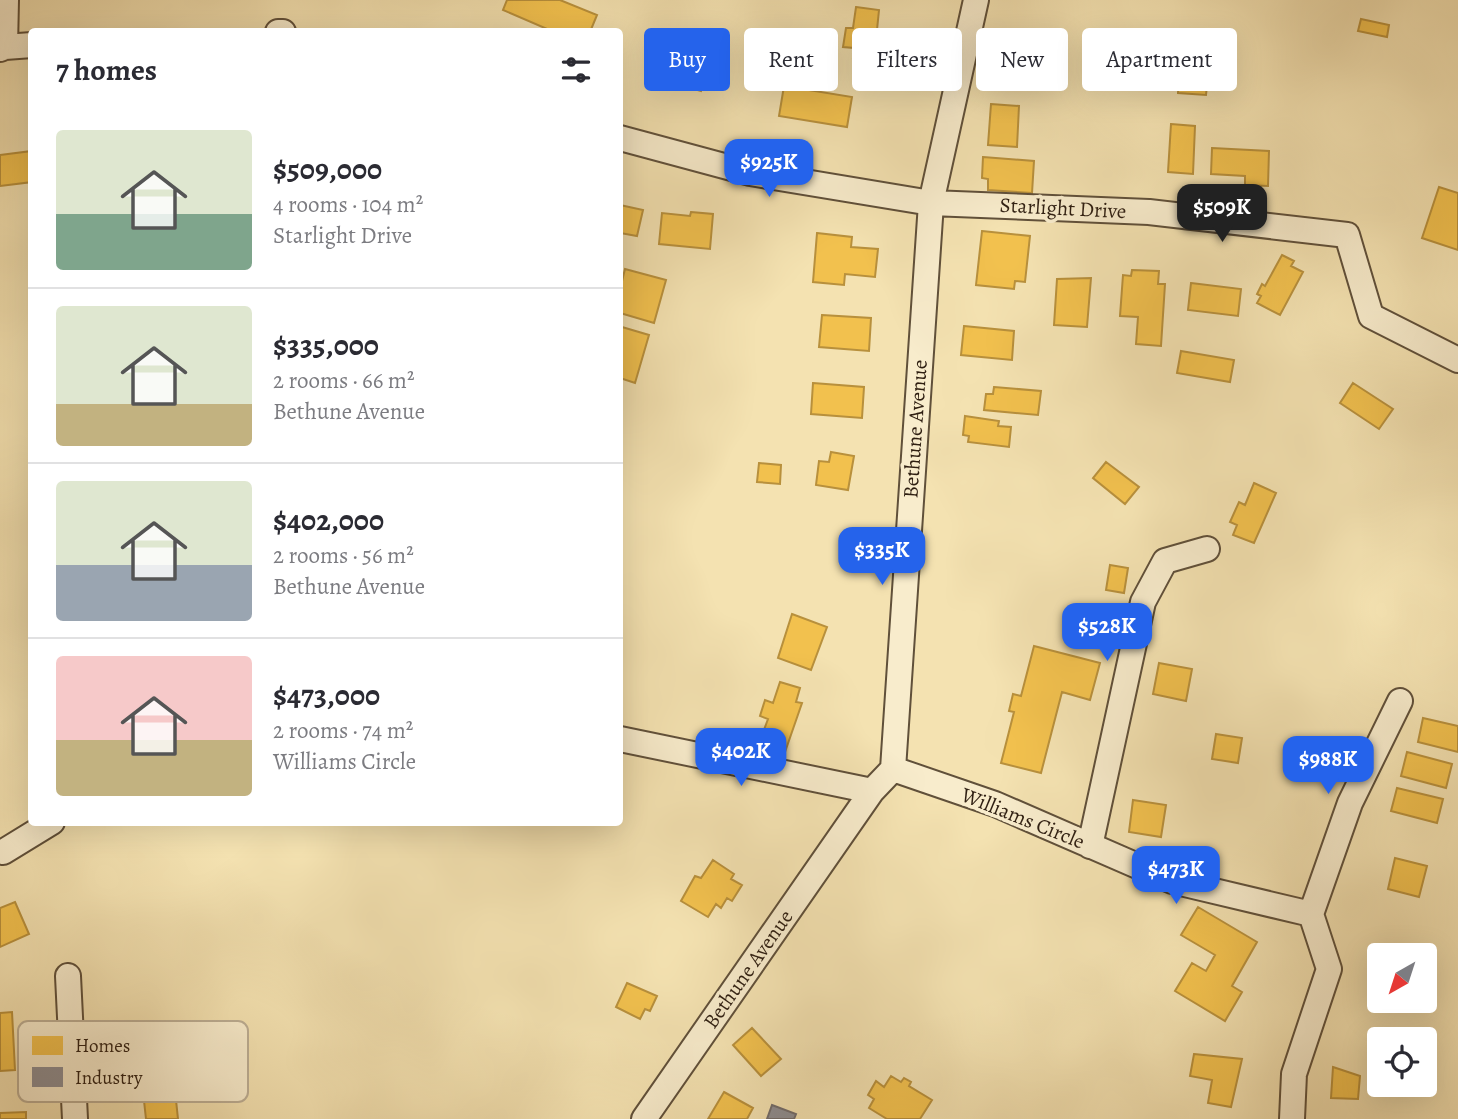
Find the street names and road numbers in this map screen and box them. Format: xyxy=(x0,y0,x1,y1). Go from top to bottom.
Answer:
street label: Starlight Drive xyxy=(999,191,1127,225)
street label: Bethune Avenue xyxy=(896,359,934,499)
street label: Williams Circle xyxy=(956,780,1089,855)
street label: Bethune Avenue xyxy=(697,904,799,1034)

